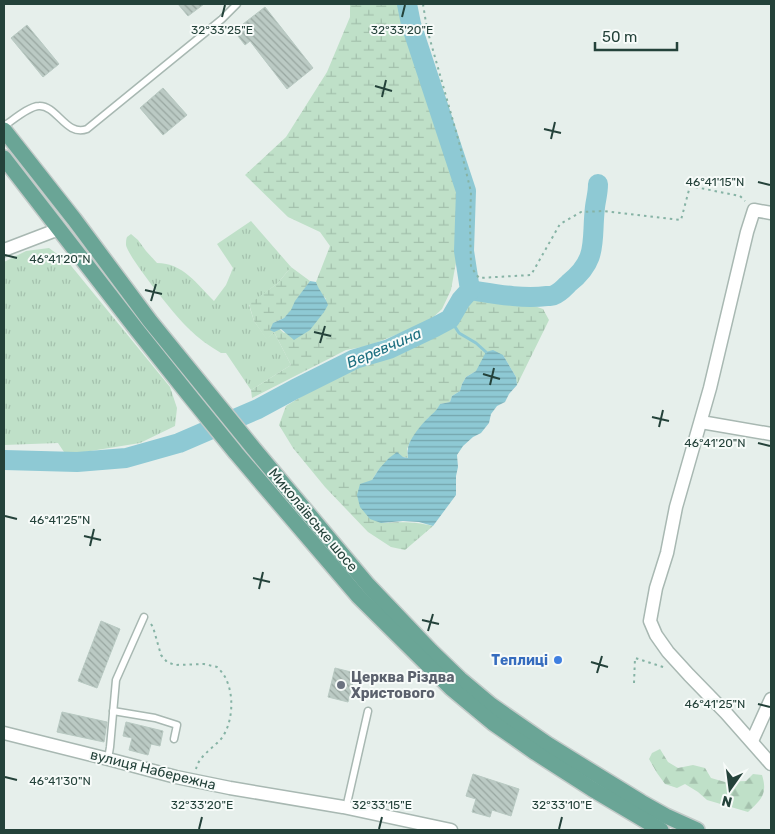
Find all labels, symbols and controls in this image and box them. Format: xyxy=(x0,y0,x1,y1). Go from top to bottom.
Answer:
scale bar xyxy=(595,20,678,52)
text: 32°33'25"E xyxy=(191,23,253,37)
text: 32°33'20"E xyxy=(371,23,433,37)
text: 50 m xyxy=(602,28,637,46)
text: 46°41'15"N xyxy=(686,175,744,189)
text: 46°41'20"N xyxy=(29,252,91,266)
water label: Веревчина xyxy=(344,324,424,372)
text: 46°41'20"N xyxy=(684,436,746,450)
street label: Миколаївське шосе xyxy=(265,465,361,575)
text: 46°41'25"N xyxy=(30,513,90,527)
place label: Теплиці xyxy=(491,652,548,669)
marker: Теплиці xyxy=(552,654,564,666)
place label: Церква Різдва Христового xyxy=(351,669,454,702)
marker: Церква Різдва Христового xyxy=(335,679,347,691)
text: 46°41'25"N xyxy=(685,697,745,711)
street label: вулиця Набережна xyxy=(88,746,218,794)
north arrow xyxy=(705,764,755,814)
text: 46°41'30"N xyxy=(29,774,91,788)
text: N xyxy=(720,792,734,811)
text: 32°33'20"E xyxy=(171,798,233,812)
text: 32°33'15"E xyxy=(352,798,412,812)
text: 32°33'10"E xyxy=(532,798,592,812)

